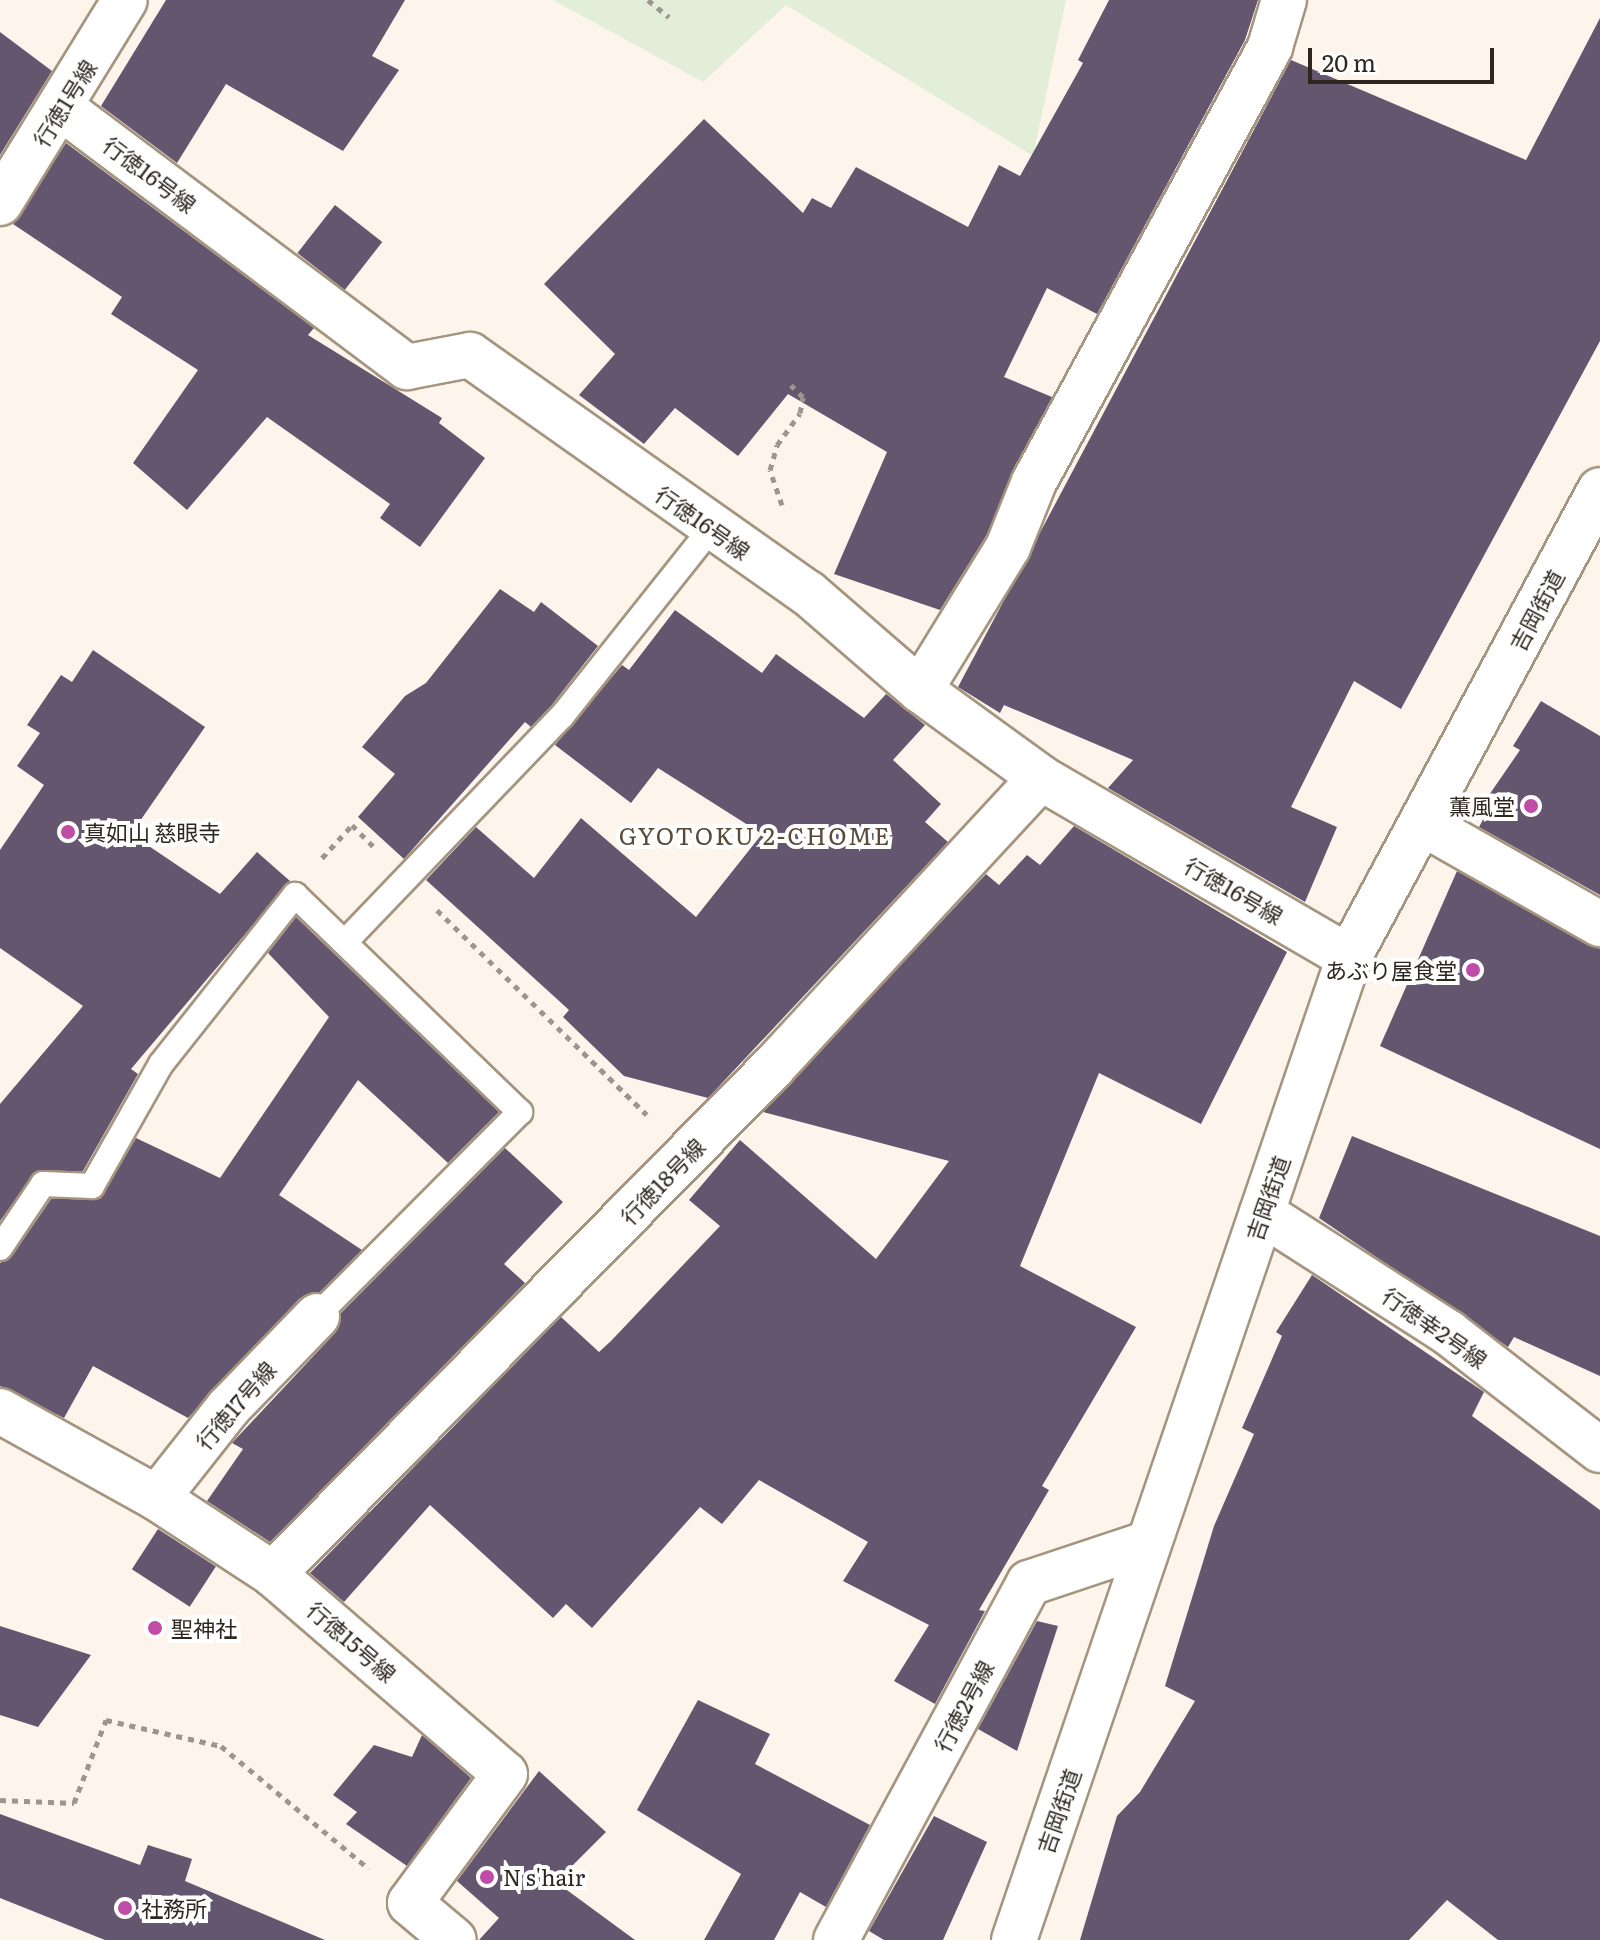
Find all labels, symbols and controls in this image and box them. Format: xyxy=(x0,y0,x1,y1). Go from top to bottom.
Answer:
scale bar xyxy=(1312,32,1498,82)
text: 20 m xyxy=(1322,44,1376,79)
street label: 行徳1号線 xyxy=(27,55,101,151)
street label: 行徳16号線 xyxy=(99,131,201,217)
street label: 行徳16号線 xyxy=(651,480,755,564)
street label: 吉岡街道 xyxy=(1504,565,1568,655)
place label: 薫風堂 xyxy=(1449,793,1515,819)
marker: 薫風堂 xyxy=(1522,797,1540,815)
place label: 真如山 慈眼寺 xyxy=(84,819,220,845)
district label: GYOTOKU 2-CHOME xyxy=(619,821,891,849)
marker: 真如山 慈眼寺 xyxy=(59,823,77,841)
street label: 行徳16号線 xyxy=(1180,851,1288,929)
place label: あぶり屋食堂 xyxy=(1325,957,1457,983)
marker: あぶり屋食堂 xyxy=(1464,961,1482,979)
street label: 行徳18号線 xyxy=(615,1133,709,1229)
street label: 吉岡街道 xyxy=(1240,1152,1294,1244)
street label: 行徳幸2号線 xyxy=(1378,1281,1492,1373)
street label: 行徳17号線 xyxy=(190,1356,280,1454)
street label: 行徳15号線 xyxy=(303,1596,401,1686)
place label: 聖神社 xyxy=(171,1615,237,1641)
marker: 聖神社 xyxy=(146,1619,164,1637)
street label: 行徳2号線 xyxy=(928,1656,998,1756)
street label: 吉岡街道 xyxy=(1031,1765,1085,1857)
place label: N s'hair xyxy=(503,1864,585,1890)
marker: N s'hair xyxy=(478,1868,496,1886)
place label: 社務所 xyxy=(141,1895,207,1921)
marker: 社務所 xyxy=(116,1899,134,1917)

